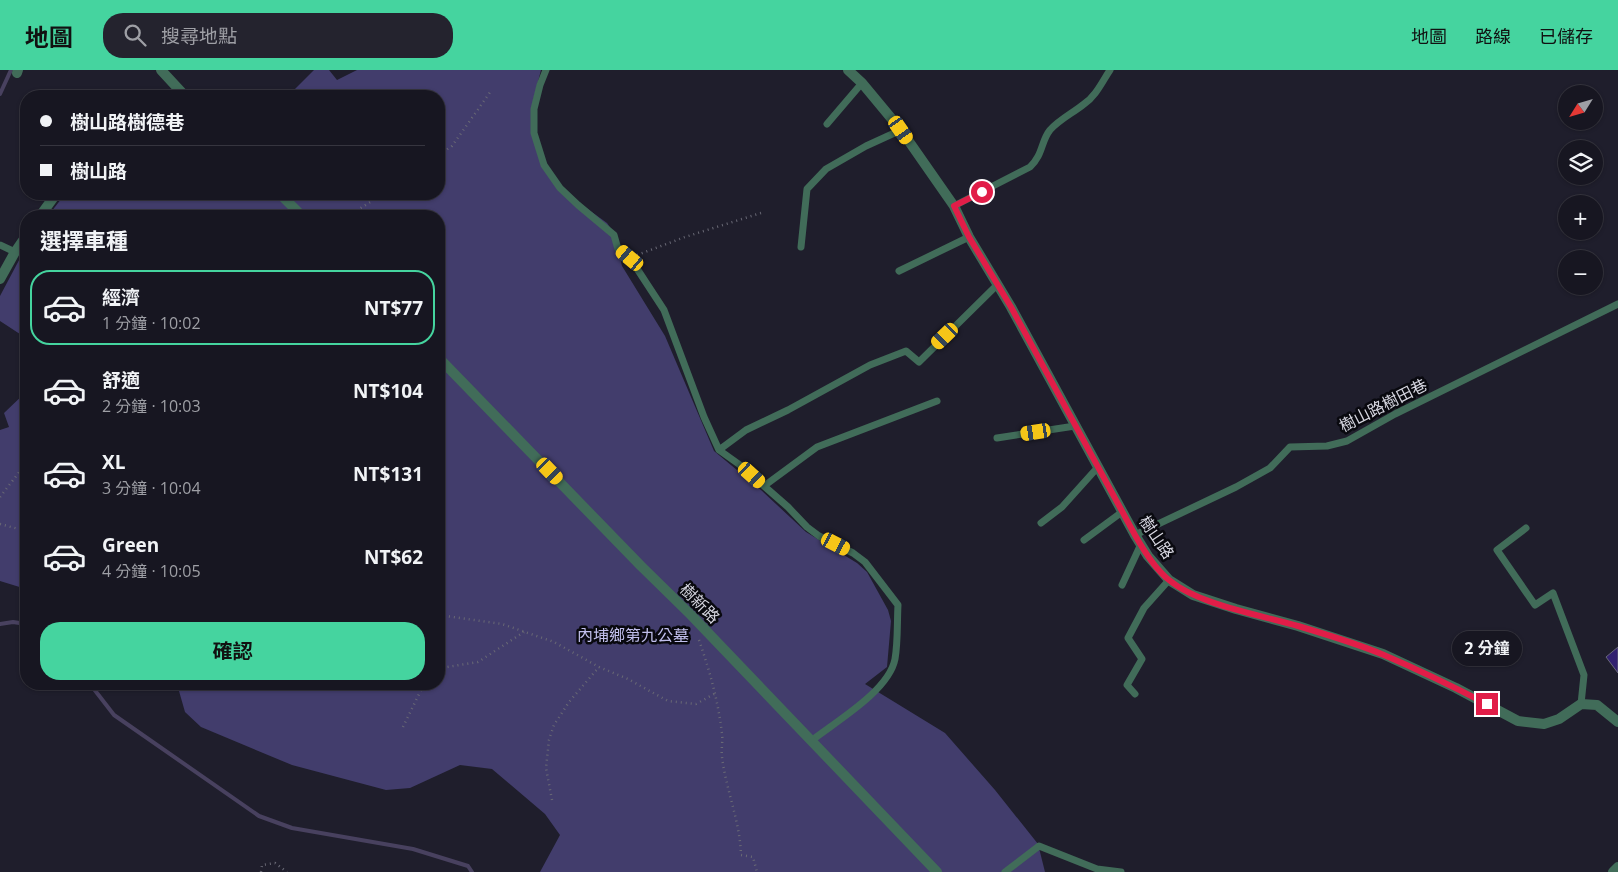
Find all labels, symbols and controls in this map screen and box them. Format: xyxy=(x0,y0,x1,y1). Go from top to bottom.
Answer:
search box xyxy=(103,13,453,58)
text: 地圖 xyxy=(25,20,73,53)
icon: search xyxy=(121,21,149,49)
text: 搜尋地點 xyxy=(161,23,237,49)
text: 地圖 xyxy=(1411,24,1447,48)
text: 路線 xyxy=(1475,24,1511,48)
text: 已儲存 xyxy=(1539,24,1593,48)
north arrow xyxy=(1558,85,1602,130)
map controls xyxy=(1558,85,1603,295)
text: 樹山路樹德巷 xyxy=(70,109,184,135)
car xyxy=(886,113,915,147)
button: layers xyxy=(1558,140,1603,185)
text: 樹山路 xyxy=(70,158,127,184)
route start xyxy=(971,181,993,203)
button: + xyxy=(1558,195,1603,240)
text: 選擇車種 xyxy=(40,225,128,255)
car xyxy=(613,243,646,273)
button: − xyxy=(1558,250,1603,295)
text: 經濟 xyxy=(102,284,140,310)
icon: car xyxy=(42,285,87,330)
text: NT$77 xyxy=(364,295,423,321)
text: 1 分鐘 · 10:02 xyxy=(102,312,201,334)
car xyxy=(928,320,961,352)
text: 舒適 xyxy=(102,367,140,393)
icon: car xyxy=(42,368,87,413)
street label: 樹山路樹田巷 xyxy=(1335,373,1431,437)
text: NT$104 xyxy=(353,378,423,404)
text: 2 分鐘 · 10:03 xyxy=(102,395,201,417)
car xyxy=(1020,422,1051,442)
text: XL xyxy=(102,449,125,475)
icon: car xyxy=(42,451,87,496)
car xyxy=(534,455,565,487)
car xyxy=(735,459,768,491)
text: NT$131 xyxy=(353,461,423,487)
text: 3 分鐘 · 10:04 xyxy=(102,477,201,499)
street label: 樹山路 xyxy=(1134,511,1180,563)
car xyxy=(819,531,852,557)
text: Green xyxy=(102,532,159,558)
icon: car xyxy=(42,534,87,579)
text: NT$62 xyxy=(364,544,423,570)
text: 4 分鐘 · 10:05 xyxy=(102,560,201,582)
street label: 樹新路 xyxy=(675,578,725,628)
button: 確認 xyxy=(40,622,425,680)
park label: 內埔鄉第九公墓 xyxy=(577,624,689,646)
callout: 2 分鐘 xyxy=(1452,632,1522,666)
text: 2 分鐘 xyxy=(1464,637,1510,659)
route end xyxy=(1476,693,1498,715)

